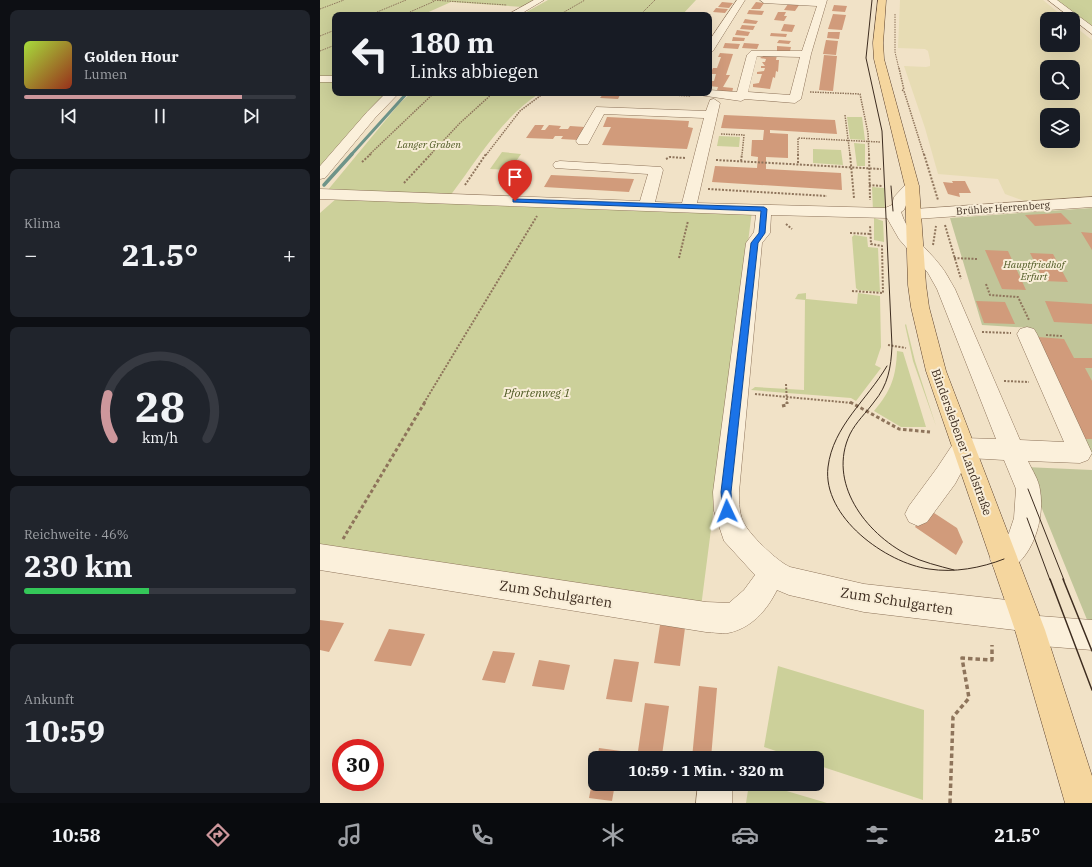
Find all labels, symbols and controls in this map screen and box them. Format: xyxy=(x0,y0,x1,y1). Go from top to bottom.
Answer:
map controls xyxy=(1040,12,1080,148)
button: sound xyxy=(1040,12,1080,52)
text: 180 m xyxy=(410,24,494,61)
icon: left xyxy=(344,28,396,80)
text: Golden Hour xyxy=(84,47,179,66)
text: Links abbiegen xyxy=(410,60,539,83)
button: search xyxy=(1040,60,1080,100)
text: Lumen xyxy=(84,66,127,83)
icon: previous xyxy=(58,105,80,127)
icon: pause xyxy=(149,105,171,127)
icon: next xyxy=(240,105,262,127)
button: layers xyxy=(1040,108,1080,148)
park label: Langer Graben xyxy=(396,138,461,151)
pin xyxy=(498,160,532,201)
icon: arrive xyxy=(504,166,526,188)
street label: Brühler Herrenberg xyxy=(956,198,1051,218)
text: Klima xyxy=(24,215,61,232)
text: 21.5° xyxy=(122,235,198,274)
text: − xyxy=(24,240,37,269)
text: + xyxy=(283,240,296,269)
park label: Hauptfriedhof Erfurt xyxy=(1003,258,1066,283)
street label: Binderslebener Landstraße xyxy=(928,367,996,517)
text: 28 xyxy=(135,379,185,433)
park label: Pfortenweg 1 xyxy=(503,385,570,400)
text: km/h xyxy=(142,428,178,447)
position arrow xyxy=(706,490,748,532)
text: Reichweite · 46% xyxy=(24,526,129,543)
text: 230 km xyxy=(24,546,133,585)
street label: Zum Schulgarten xyxy=(498,576,614,612)
street label: Zum Schulgarten xyxy=(839,583,955,619)
text: Ankunft xyxy=(24,691,74,708)
text: 10:59 xyxy=(24,711,105,750)
speed limit sign: 30 xyxy=(332,739,384,791)
text: 10:59 · 1 Min. · 320 m xyxy=(628,761,784,780)
icon: directions xyxy=(204,821,232,849)
icon: music xyxy=(336,821,364,849)
icon: phone xyxy=(468,821,496,849)
icon: climate xyxy=(599,821,627,849)
icon: car xyxy=(731,821,759,849)
icon: filters xyxy=(863,821,891,849)
text: 10:58 xyxy=(52,824,100,847)
text: 21.5° xyxy=(994,824,1040,847)

